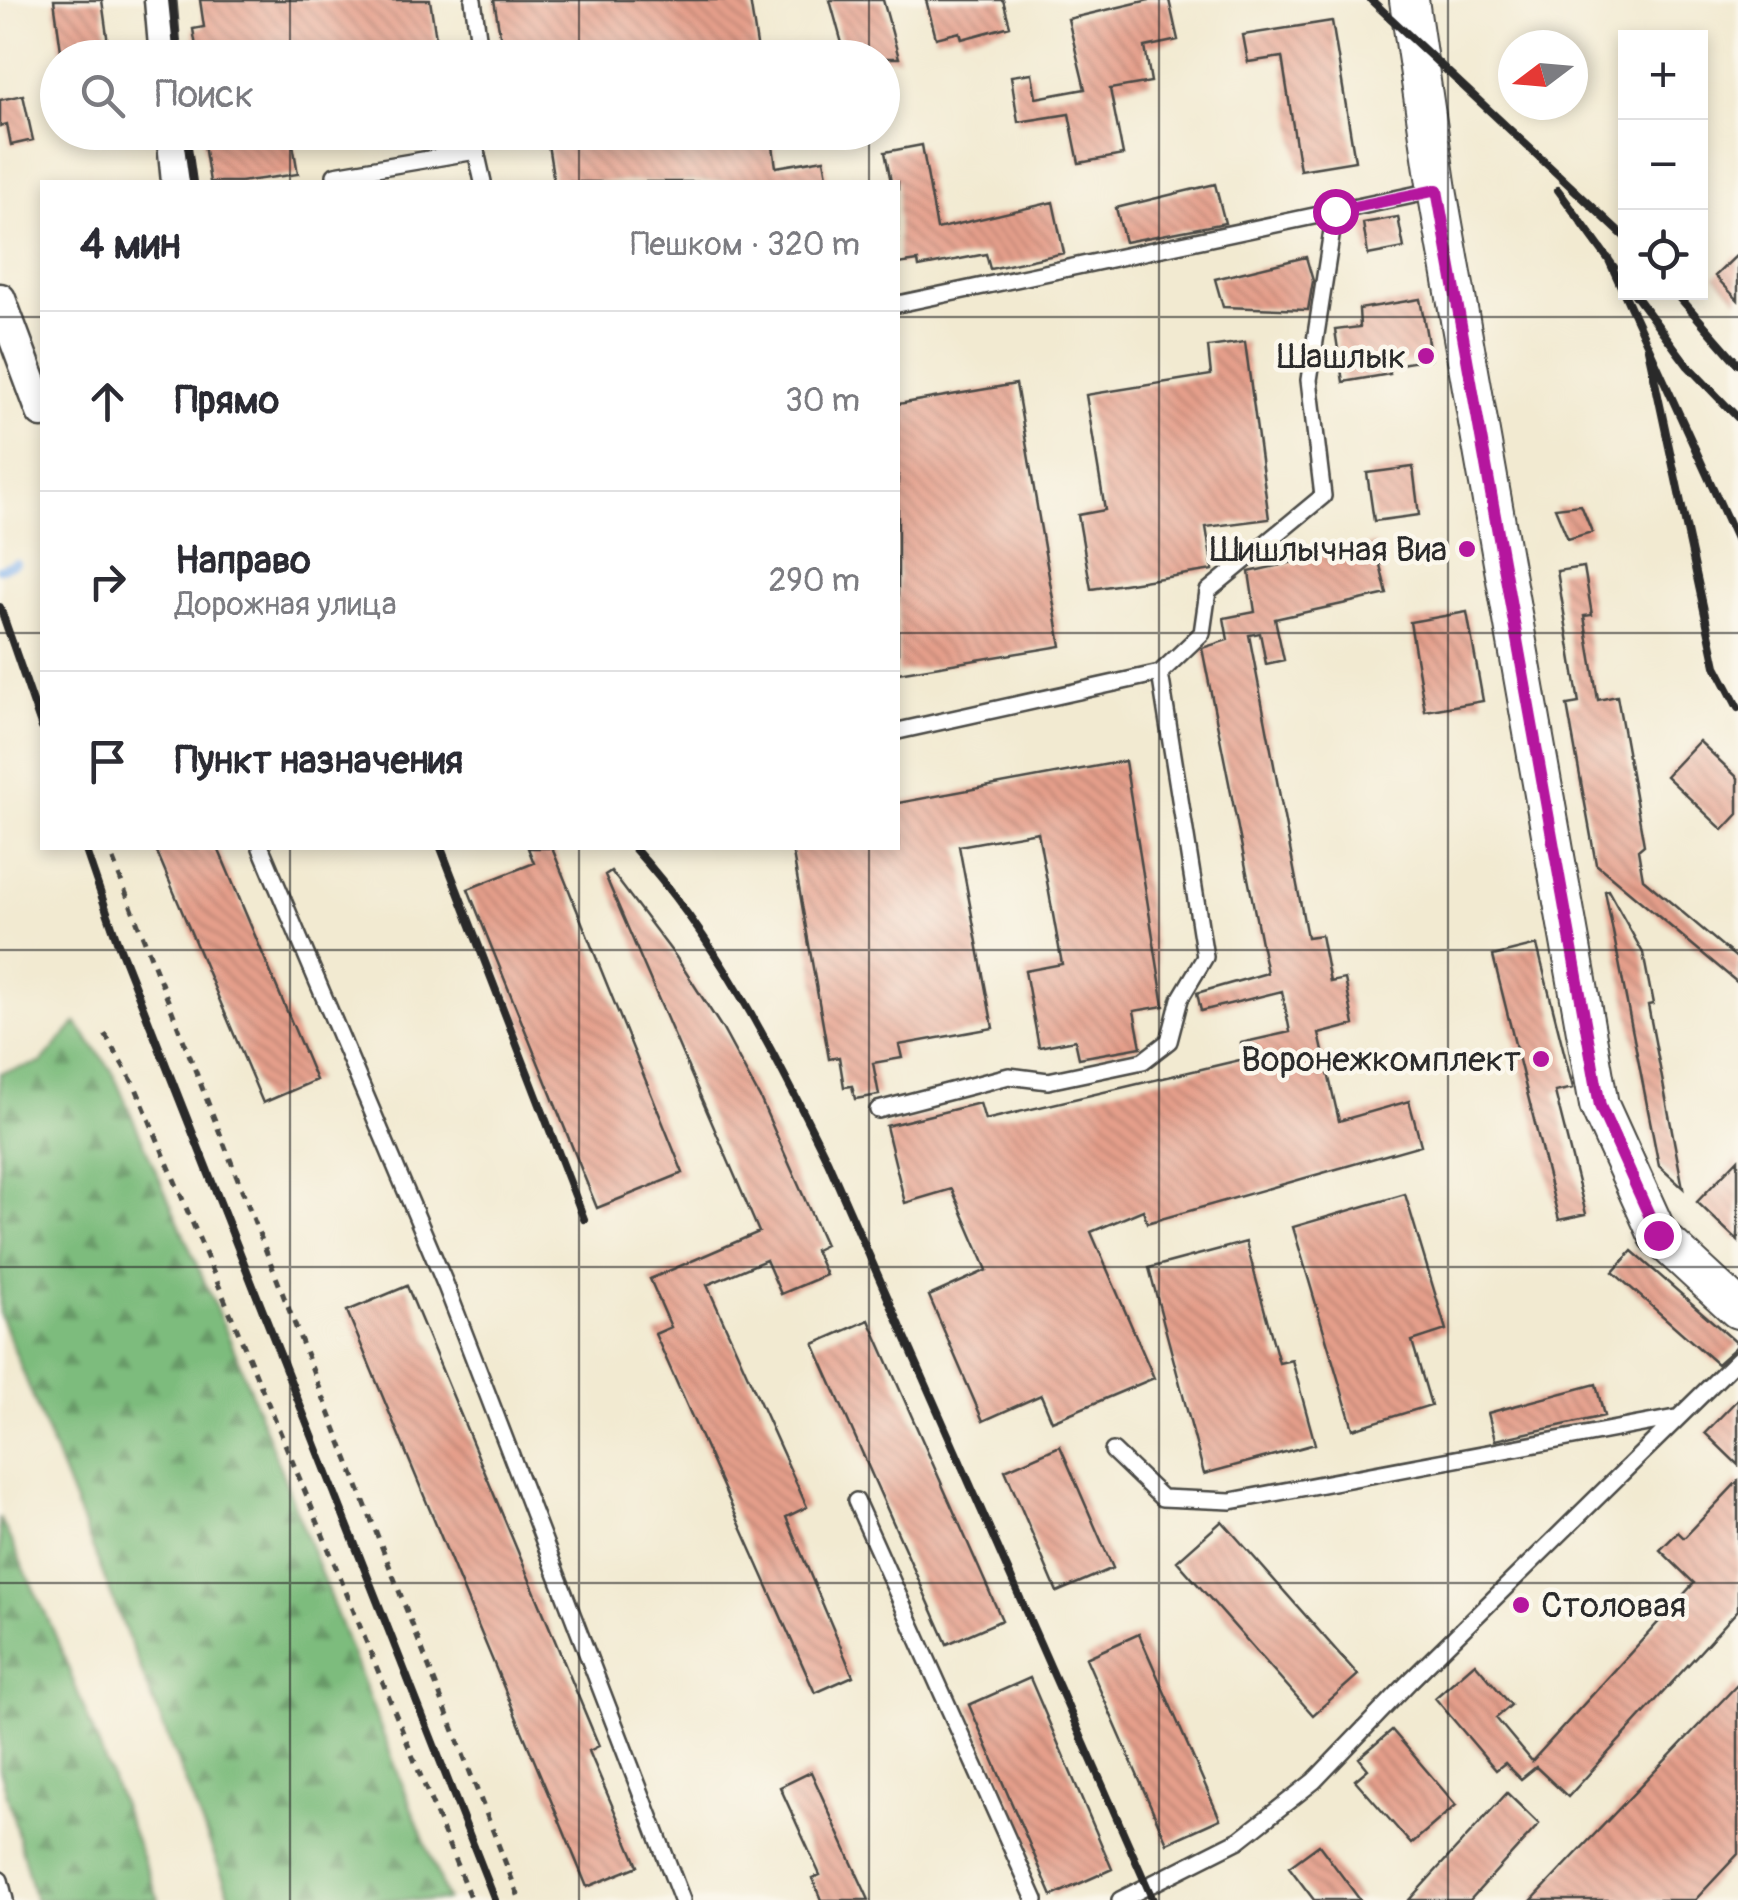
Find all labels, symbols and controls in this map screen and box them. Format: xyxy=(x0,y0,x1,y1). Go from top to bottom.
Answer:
north arrow xyxy=(1498,30,1588,120)
map controls xyxy=(1618,30,1708,300)
button: + xyxy=(1618,30,1708,120)
search box xyxy=(40,40,900,150)
icon: search xyxy=(75,68,130,123)
text: Поиск xyxy=(155,71,254,119)
button: − xyxy=(1618,120,1708,210)
route start xyxy=(1313,189,1359,235)
button: locate xyxy=(1618,210,1708,300)
text: 4 мин xyxy=(80,219,181,271)
text: Пешком · 320 m xyxy=(630,225,860,265)
place label: Шашлык xyxy=(1277,335,1406,379)
marker: Шашлык xyxy=(1415,345,1437,367)
icon: ahead xyxy=(80,374,135,429)
text: Прямо xyxy=(175,377,279,425)
text: 30 m xyxy=(785,381,860,421)
place label: Шишлычная Виа xyxy=(1210,528,1447,572)
text: Направо xyxy=(175,537,311,585)
marker: Шишлычная Виа xyxy=(1456,538,1478,560)
icon: right xyxy=(80,554,135,609)
text: 290 m xyxy=(768,561,860,601)
text: Дорожная улица xyxy=(175,585,397,625)
icon: arrive xyxy=(80,734,135,789)
text: Пункт назначения xyxy=(175,737,463,785)
place label: Воронежкомплект xyxy=(1241,1038,1521,1082)
marker: Воронежкомплект xyxy=(1530,1048,1552,1070)
route end xyxy=(1636,1213,1682,1259)
place label: Столовая xyxy=(1541,1584,1686,1628)
marker: Столовая xyxy=(1510,1594,1532,1616)

